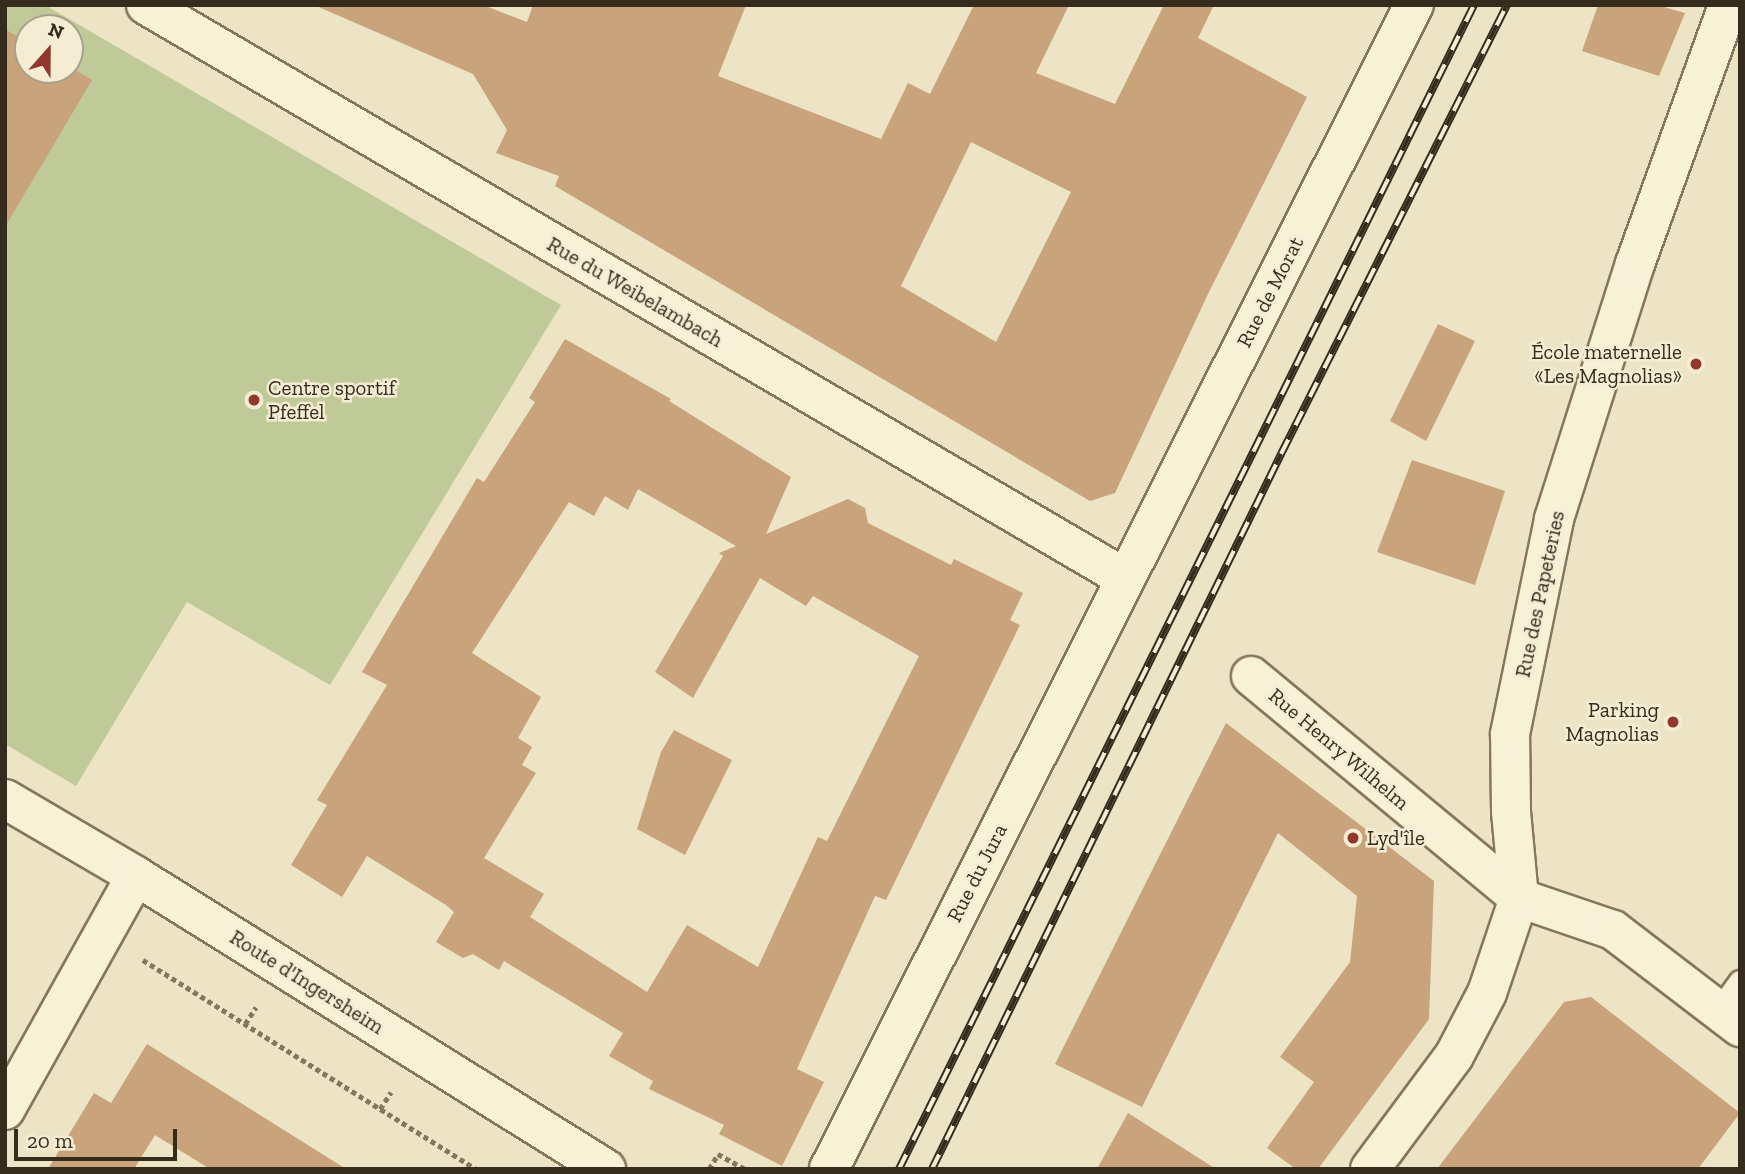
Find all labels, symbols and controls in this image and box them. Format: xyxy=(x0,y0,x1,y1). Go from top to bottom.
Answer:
north arrow xyxy=(14,14,84,84)
text: N xyxy=(45,17,67,44)
street label: Rue du Weibelambach xyxy=(542,231,728,353)
street label: Rue de Morat xyxy=(1231,232,1309,352)
place label: École maternelle «Les Magnolias» xyxy=(1531,339,1682,389)
marker: École maternelle «Les Magnolias» xyxy=(1688,356,1704,372)
place label: Centre sportif Pfeffel xyxy=(268,375,395,425)
marker: Centre sportif Pfeffel xyxy=(246,392,262,408)
street label: Rue des Papeteries xyxy=(1510,508,1570,680)
street label: Rue Henry Wilhelm xyxy=(1263,682,1415,816)
place label: Parking Magnolias xyxy=(1565,697,1659,747)
marker: Parking Magnolias xyxy=(1665,714,1681,730)
street label: Rue du Jura xyxy=(941,819,1013,927)
place label: Lyd'île xyxy=(1367,825,1425,851)
marker: Lyd'île xyxy=(1345,830,1361,846)
street label: Route d'Ingersheim xyxy=(225,924,389,1040)
scale bar xyxy=(18,1114,180,1158)
text: 20 m xyxy=(27,1128,73,1153)

